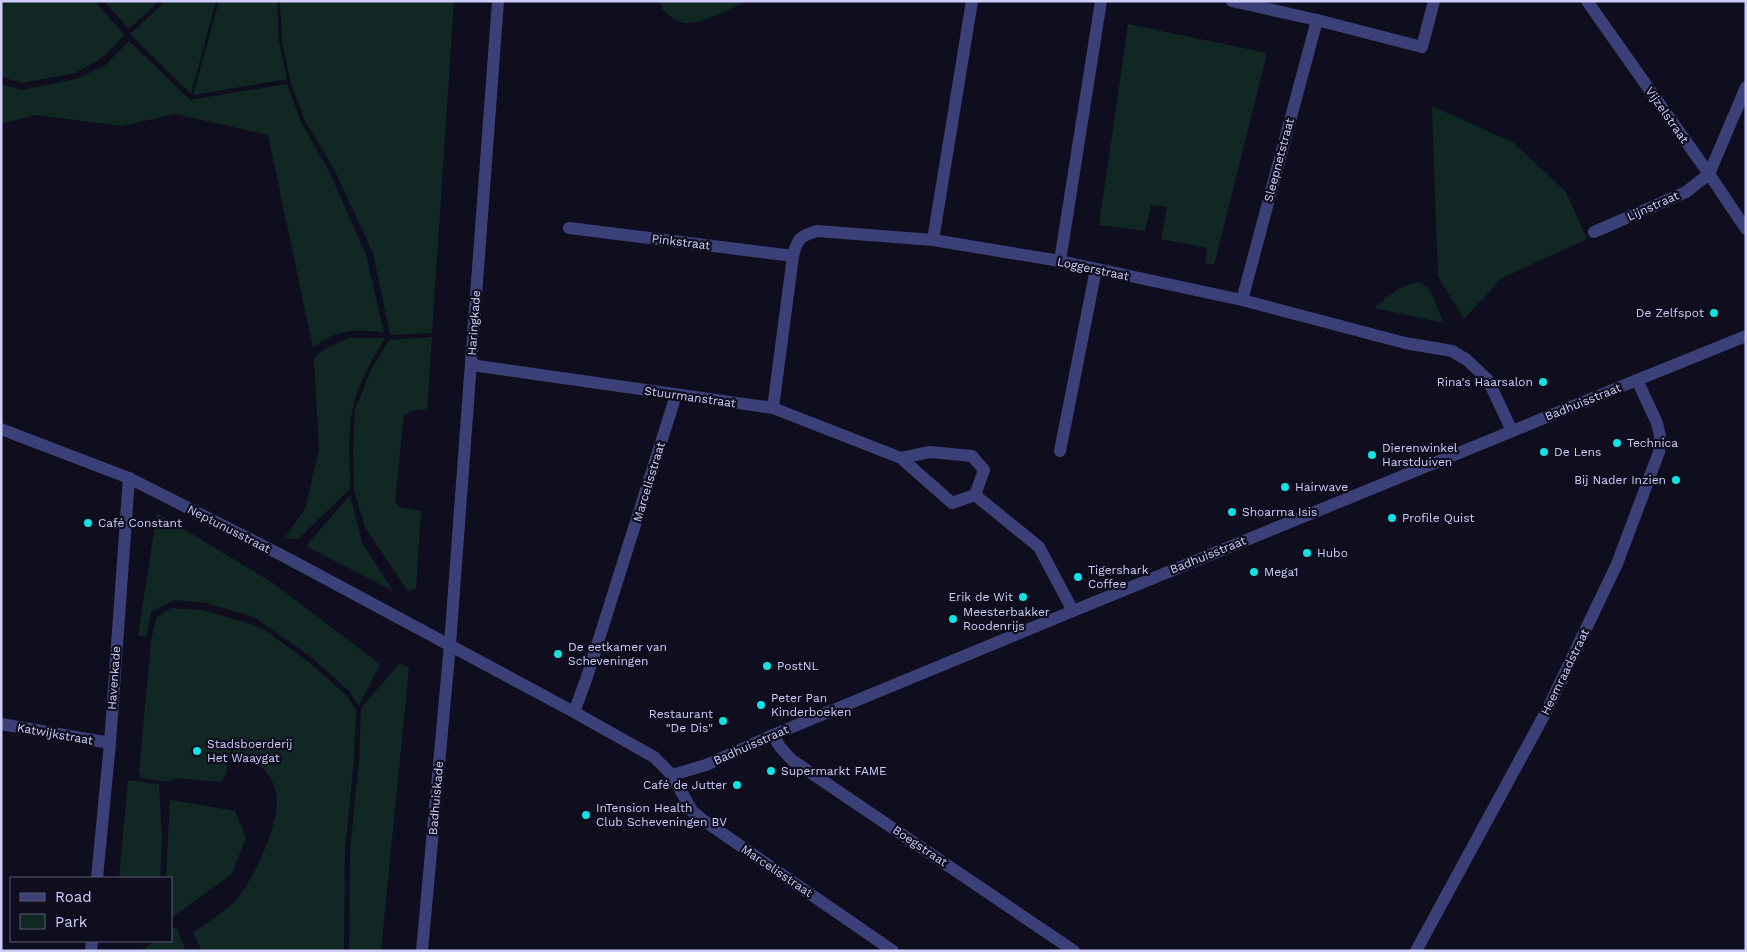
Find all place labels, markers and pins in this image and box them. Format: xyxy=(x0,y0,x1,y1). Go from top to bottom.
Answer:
place label: De Zelfspot xyxy=(1636,306,1704,320)
marker: De Zelfspot xyxy=(1708,307,1720,319)
place label: Rina's Haarsalon xyxy=(1437,375,1533,389)
marker: Rina's Haarsalon xyxy=(1537,376,1549,388)
place label: Technica xyxy=(1627,436,1678,450)
marker: Technica xyxy=(1611,437,1623,449)
place label: Dierenwinkel Harstduiven xyxy=(1382,441,1458,469)
place label: De Lens xyxy=(1554,445,1601,459)
marker: De Lens xyxy=(1538,446,1550,458)
marker: Dierenwinkel Harstduiven xyxy=(1366,449,1378,461)
place label: Bij Nader Inzien xyxy=(1574,473,1666,487)
marker: Bij Nader Inzien xyxy=(1670,474,1682,486)
place label: Hairwave xyxy=(1295,480,1348,494)
marker: Hairwave xyxy=(1279,481,1291,493)
place label: Shoarma Isis xyxy=(1242,505,1317,519)
marker: Shoarma Isis xyxy=(1226,506,1238,518)
place label: Profile Quist xyxy=(1402,511,1475,525)
marker: Profile Quist xyxy=(1386,512,1398,524)
place label: Café Constant xyxy=(98,516,182,530)
marker: Café Constant xyxy=(82,517,94,529)
place label: Hubo xyxy=(1317,546,1348,560)
marker: Hubo xyxy=(1301,547,1313,559)
place label: Tigershark Coffee xyxy=(1088,563,1149,591)
place label: Mega1 xyxy=(1264,565,1298,579)
marker: Mega1 xyxy=(1248,566,1260,578)
marker: Tigershark Coffee xyxy=(1072,571,1084,583)
place label: Erik de Wit xyxy=(949,590,1013,604)
marker: Erik de Wit xyxy=(1017,591,1029,603)
place label: Meesterbakker Roodenrijs xyxy=(963,605,1050,633)
marker: Meesterbakker Roodenrijs xyxy=(947,613,959,625)
place label: De eetkamer van Scheveningen xyxy=(568,640,667,668)
marker: De eetkamer van Scheveningen xyxy=(552,648,564,660)
place label: PostNL xyxy=(777,659,819,673)
marker: PostNL xyxy=(761,660,773,672)
place label: Peter Pan Kinderboeken xyxy=(771,691,851,719)
marker: Peter Pan Kinderboeken xyxy=(755,699,767,711)
place label: Restaurant "De Dis" xyxy=(649,707,713,735)
marker: Restaurant "De Dis" xyxy=(717,715,729,727)
place label: Stadsboerderij Het Waaygat xyxy=(207,737,292,765)
marker: Stadsboerderij Het Waaygat xyxy=(191,745,203,757)
place label: Supermarkt FAME xyxy=(781,764,887,778)
marker: Supermarkt FAME xyxy=(765,765,777,777)
place label: Café de Jutter xyxy=(643,778,727,792)
marker: Café de Jutter xyxy=(731,779,743,791)
place label: InTension Health Club Scheveningen BV xyxy=(596,801,727,829)
marker: InTension Health Club Scheveningen BV xyxy=(580,809,592,821)

